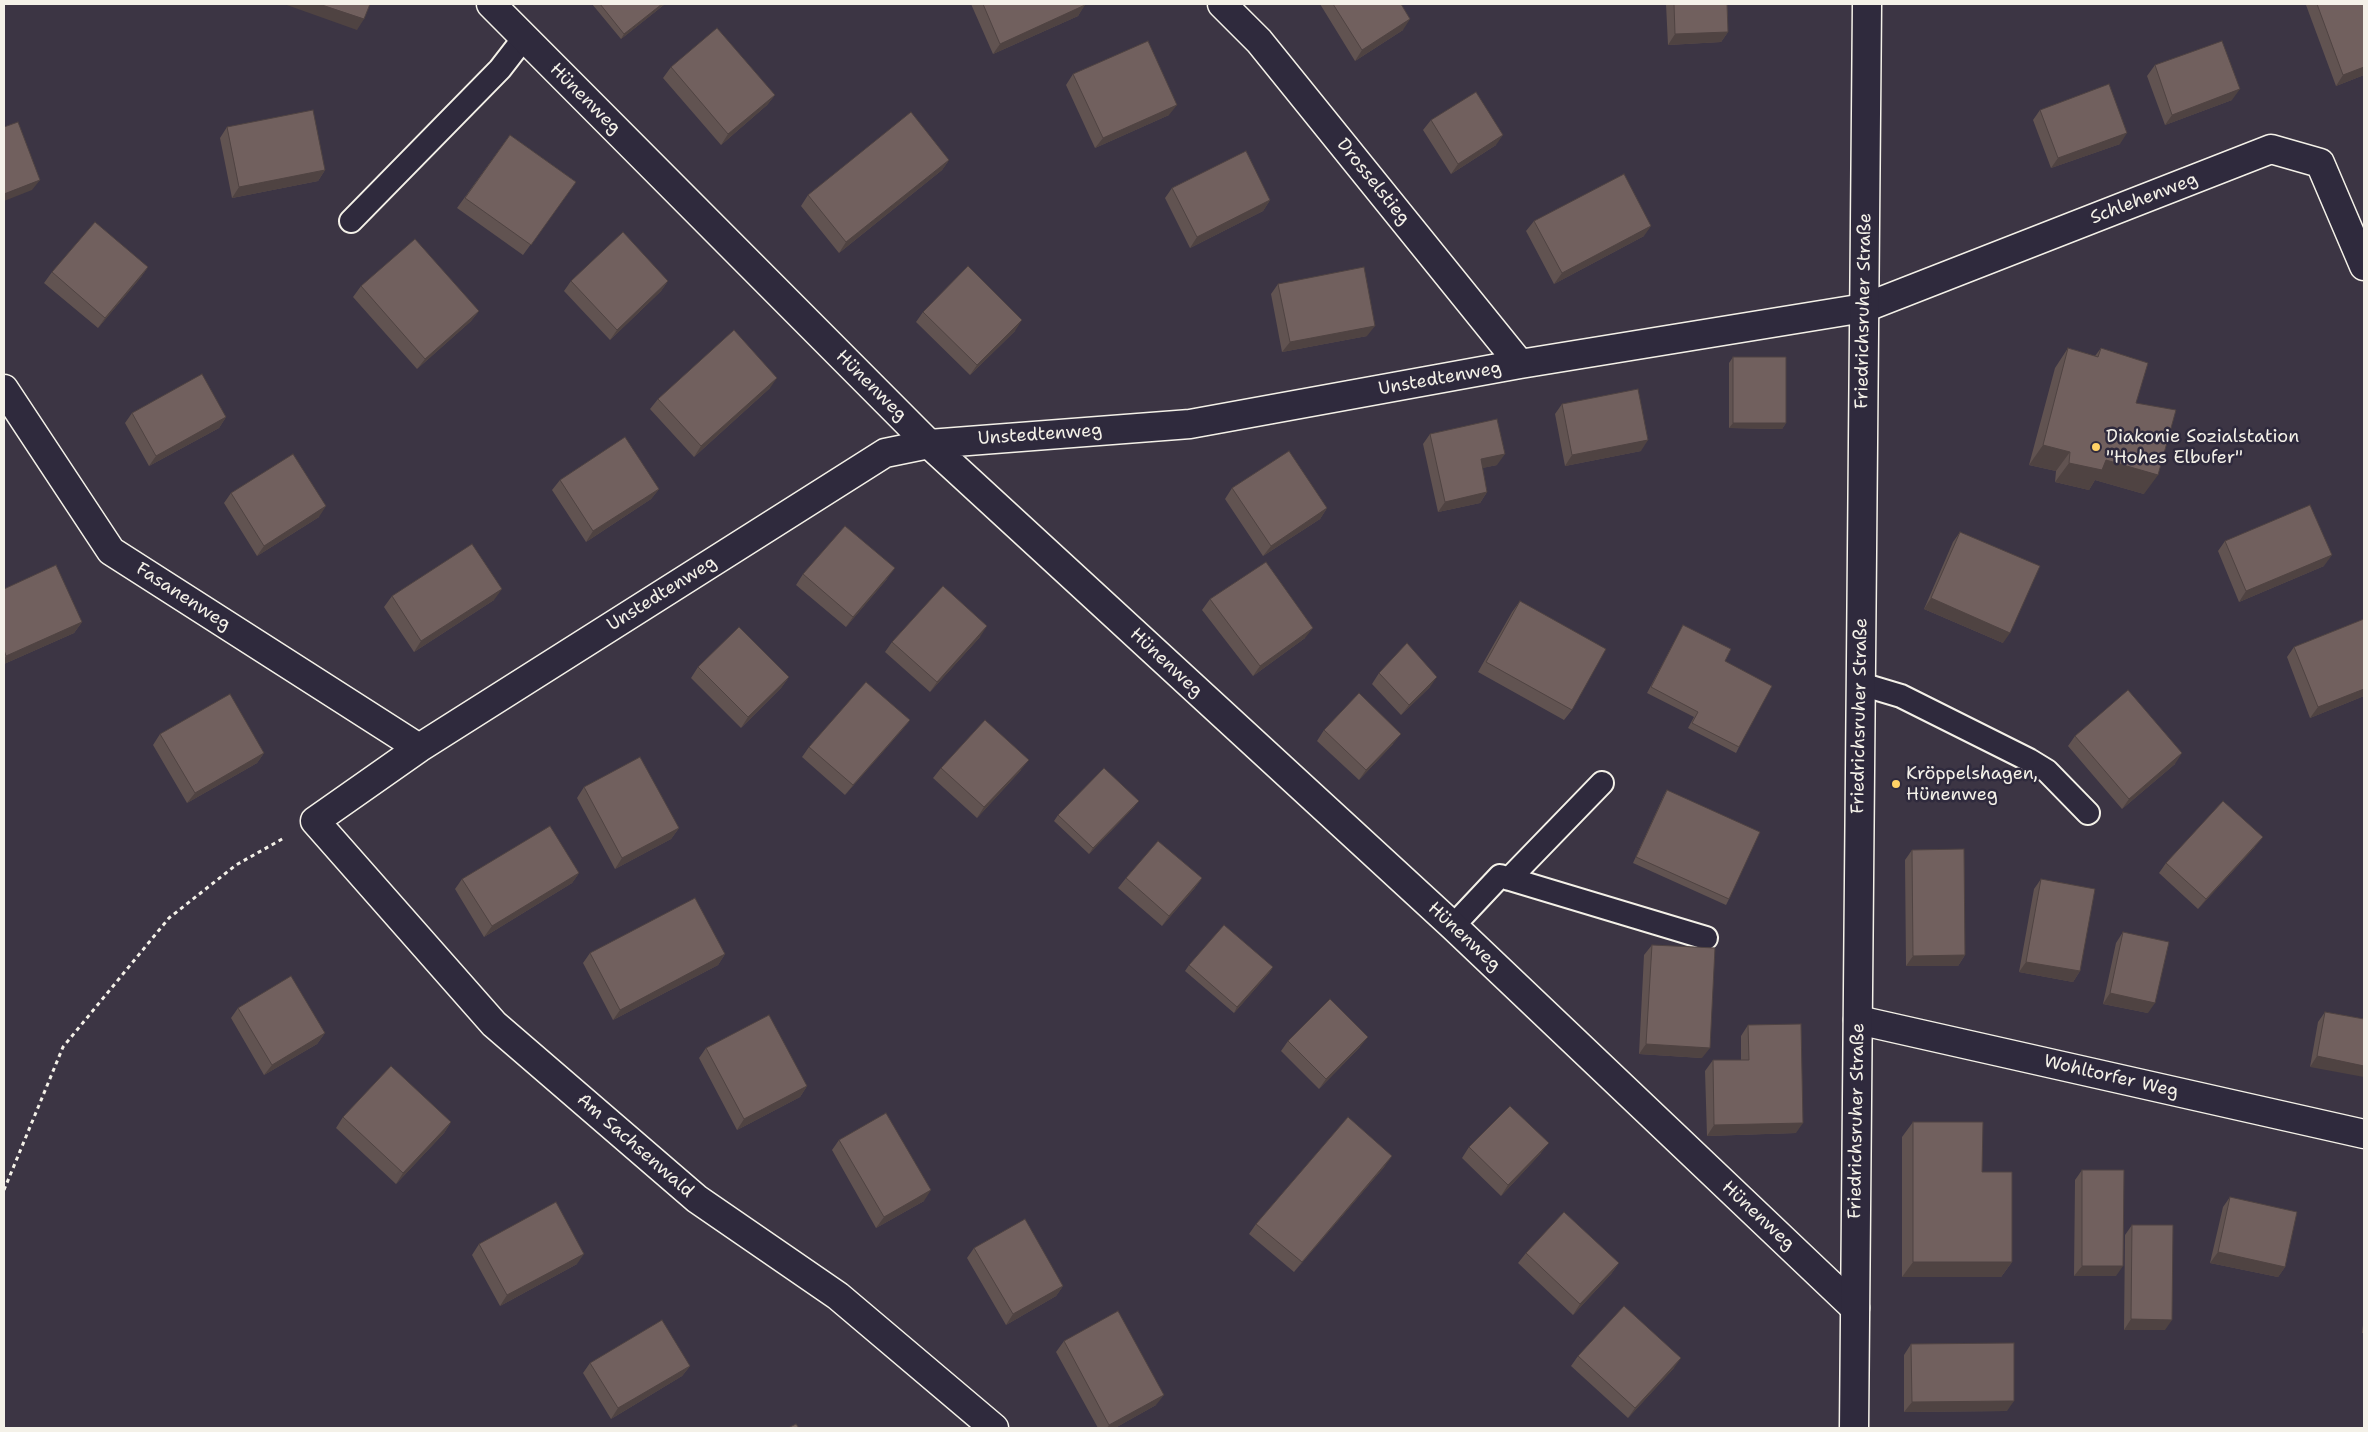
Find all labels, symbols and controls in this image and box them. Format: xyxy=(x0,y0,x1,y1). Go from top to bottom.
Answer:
street label: Hünenweg xyxy=(545,59,625,139)
street label: Drosselstieg xyxy=(1332,135,1414,229)
street label: Schlehenweg xyxy=(2087,169,2201,229)
street label: Friedrichsruher Straße xyxy=(1851,213,1877,409)
street label: Hünenweg xyxy=(831,346,911,426)
street label: Unstedtenweg xyxy=(1377,358,1503,400)
street label: Unstedtenweg xyxy=(977,420,1103,450)
place label: Diakonie Sozialstation "Hohes Elbufer" xyxy=(2106,426,2299,468)
marker: Diakonie Sozialstation "Hohes Elbufer" xyxy=(2090,441,2102,453)
street label: Unstedtenweg xyxy=(603,552,721,636)
street label: Fasanenweg xyxy=(132,558,234,636)
street label: Friedrichsruher Straße xyxy=(1847,618,1873,814)
street label: Hünenweg xyxy=(1125,624,1207,702)
place label: Kröppelshagen, Hünenweg xyxy=(1906,763,2038,806)
marker: Kröppelshagen, Hünenweg xyxy=(1890,778,1902,790)
street label: Hünenweg xyxy=(1423,898,1505,976)
street label: Friedrichsruher Straße xyxy=(1844,1023,1870,1219)
street label: Wohltorfer Weg xyxy=(2042,1051,2180,1103)
street label: Am Sachsenwald xyxy=(572,1089,698,1203)
street label: Hünenweg xyxy=(1717,1177,1799,1255)

